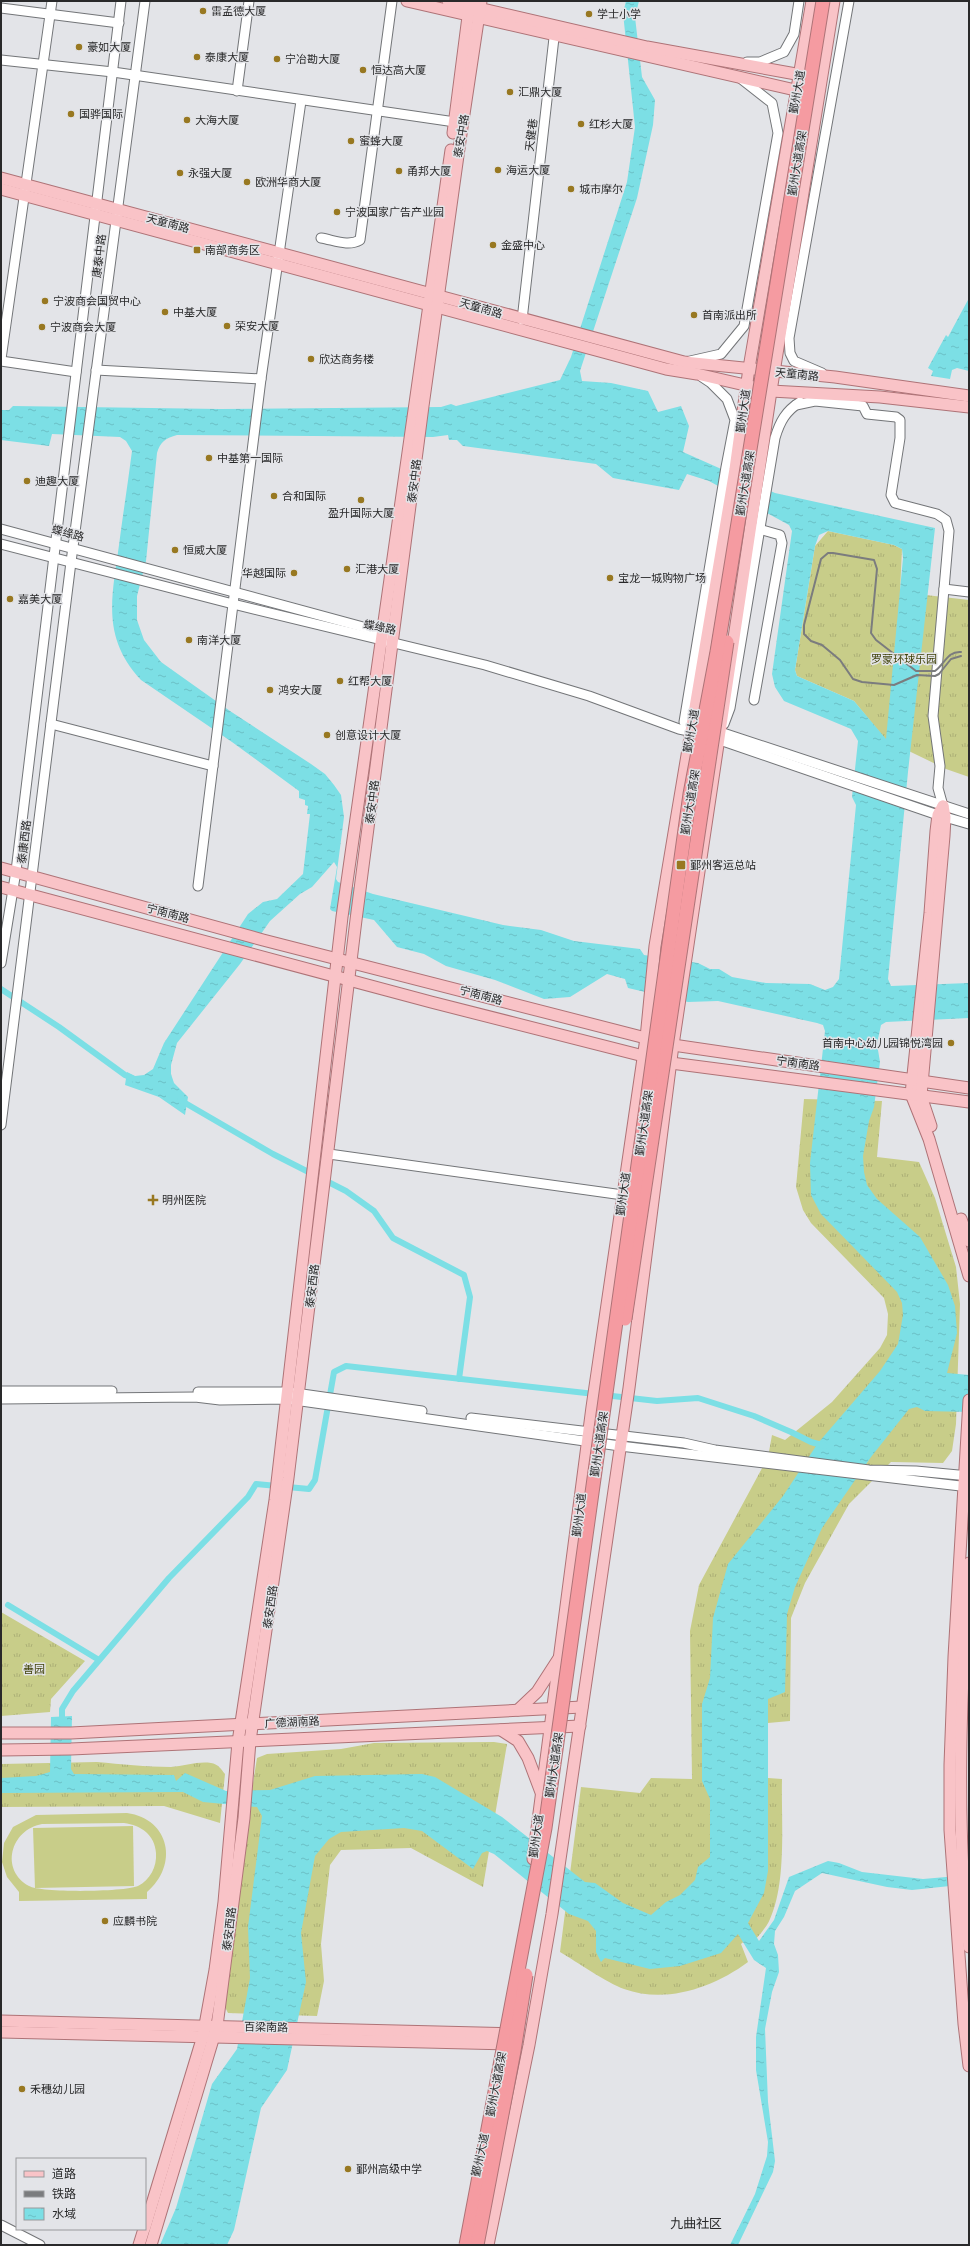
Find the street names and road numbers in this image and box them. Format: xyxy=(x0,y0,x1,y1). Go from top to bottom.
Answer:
street label: 鄞州大道 xyxy=(787,69,808,115)
street label: 泰安中路 xyxy=(452,113,471,159)
street label: 天健巷 xyxy=(523,118,540,152)
street label: 鄞州大道高架 xyxy=(786,129,809,197)
street label: 天童南路 xyxy=(145,212,191,235)
street label: 康泰中路 xyxy=(90,233,109,279)
street label: 天童南路 xyxy=(458,296,504,321)
street label: 天童南路 xyxy=(774,366,820,383)
street label: 鄞州大道 xyxy=(734,388,753,434)
street label: 鄞州大道高架 xyxy=(734,449,757,517)
street label: 泰安中路 xyxy=(405,458,424,504)
street label: 蝶缘路 xyxy=(50,523,85,544)
street label: 蝶缘路 xyxy=(362,618,397,637)
street label: 鄞州大道 xyxy=(681,708,702,754)
street label: 鄞州大道高架 xyxy=(679,768,702,836)
street label: 泰安中路 xyxy=(363,779,382,825)
street label: 泰康西路 xyxy=(15,819,34,865)
street label: 宁南南路 xyxy=(145,902,191,925)
street label: 宁南南路 xyxy=(458,984,504,1007)
street label: 宁南南路 xyxy=(775,1054,821,1073)
street label: 鄞州大道高架 xyxy=(633,1089,656,1157)
street label: 鄞州大道 xyxy=(614,1171,633,1217)
street label: 泰安西路 xyxy=(303,1263,322,1309)
street label: 鄞州大道高架 xyxy=(588,1410,611,1478)
street label: 鄞州大道 xyxy=(570,1492,589,1538)
street label: 泰安西路 xyxy=(261,1584,280,1630)
street label: 广德湖南路 xyxy=(264,1715,320,1730)
street label: 鄞州大道高架 xyxy=(543,1731,566,1799)
street label: 鄞州大道 xyxy=(527,1813,546,1859)
street label: 泰安西路 xyxy=(220,1906,239,1952)
street label: 百梁南路 xyxy=(244,2021,288,2034)
street label: 鄞州大道高架 xyxy=(484,2050,509,2118)
street label: 鄞州大道 xyxy=(470,2132,491,2178)

